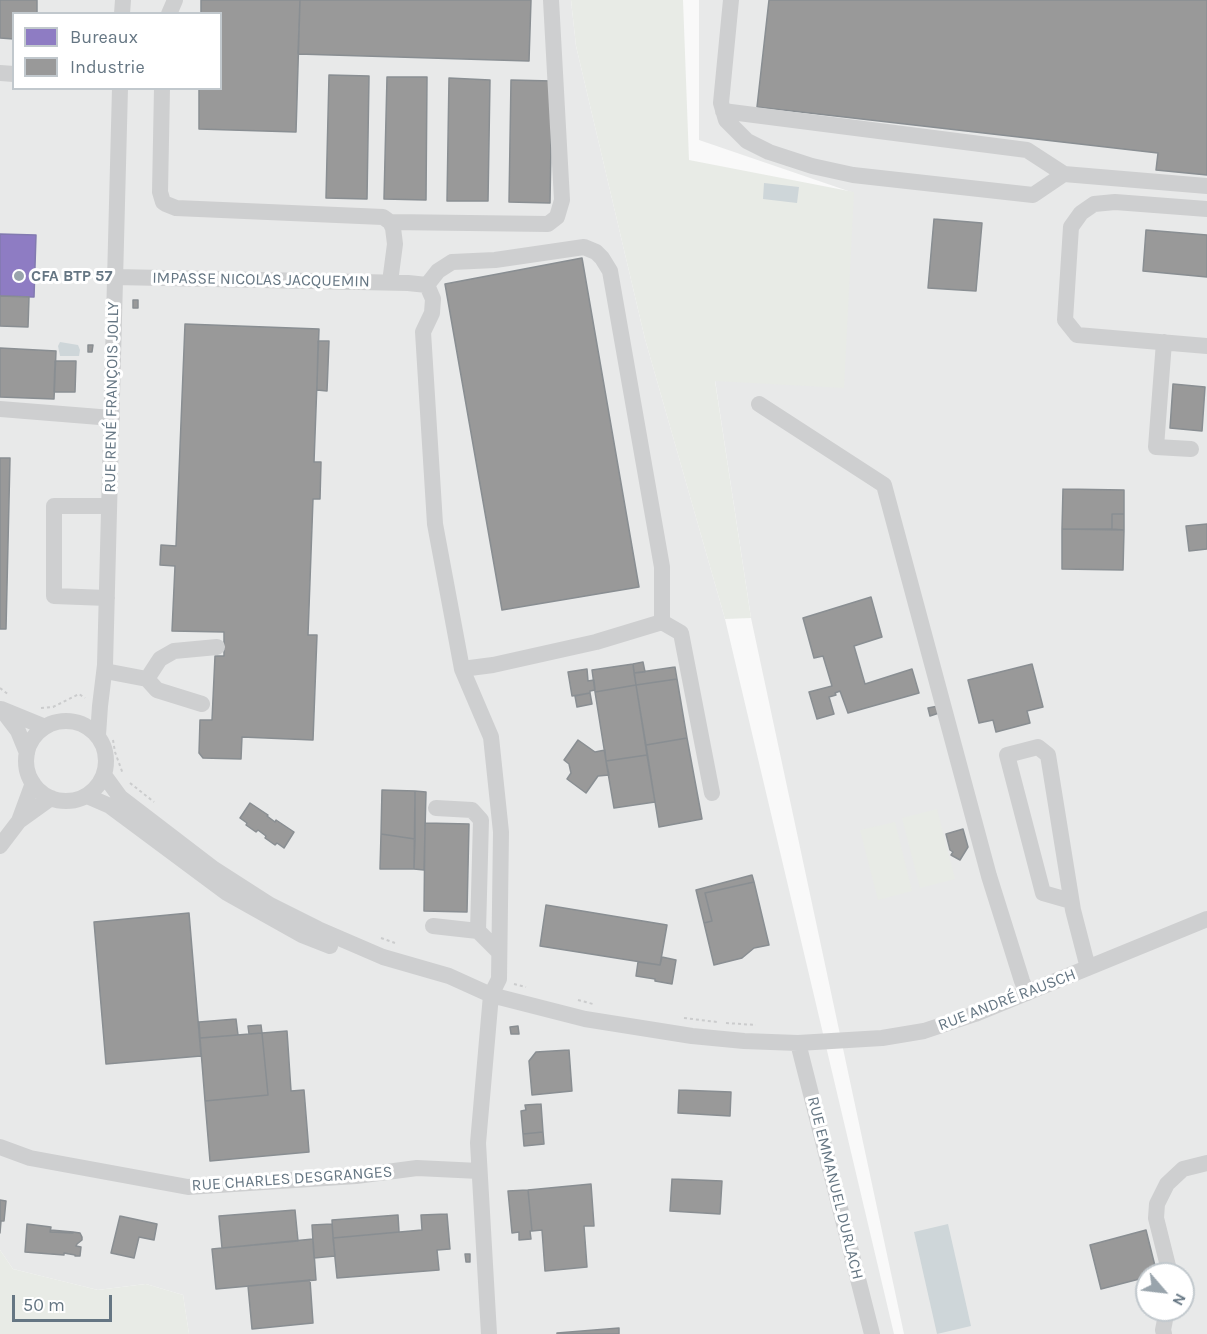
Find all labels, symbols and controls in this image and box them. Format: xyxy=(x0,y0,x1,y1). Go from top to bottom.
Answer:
legend xyxy=(12,12,222,90)
text: Bureaux xyxy=(70,26,138,48)
text: Industrie xyxy=(70,56,145,78)
place label: CFA BTP 57 xyxy=(31,266,112,286)
marker: CFA BTP 57 xyxy=(12,269,26,283)
street label: IMPASSE NICOLAS JACQUEMIN xyxy=(152,269,370,291)
street label: RUE RENÉ FRANÇOIS JOLLY xyxy=(101,301,123,493)
street label: RUE ANDRÉ RAUSCH xyxy=(935,965,1079,1035)
street label: RUE EMMANUEL DURLACH xyxy=(803,1094,867,1282)
street label: RUE CHARLES DESGRANGES xyxy=(191,1162,393,1196)
north arrow xyxy=(1135,1262,1195,1322)
scale bar xyxy=(15,1283,116,1321)
text: N xyxy=(1168,1290,1191,1309)
text: 50 m xyxy=(23,1294,65,1316)

